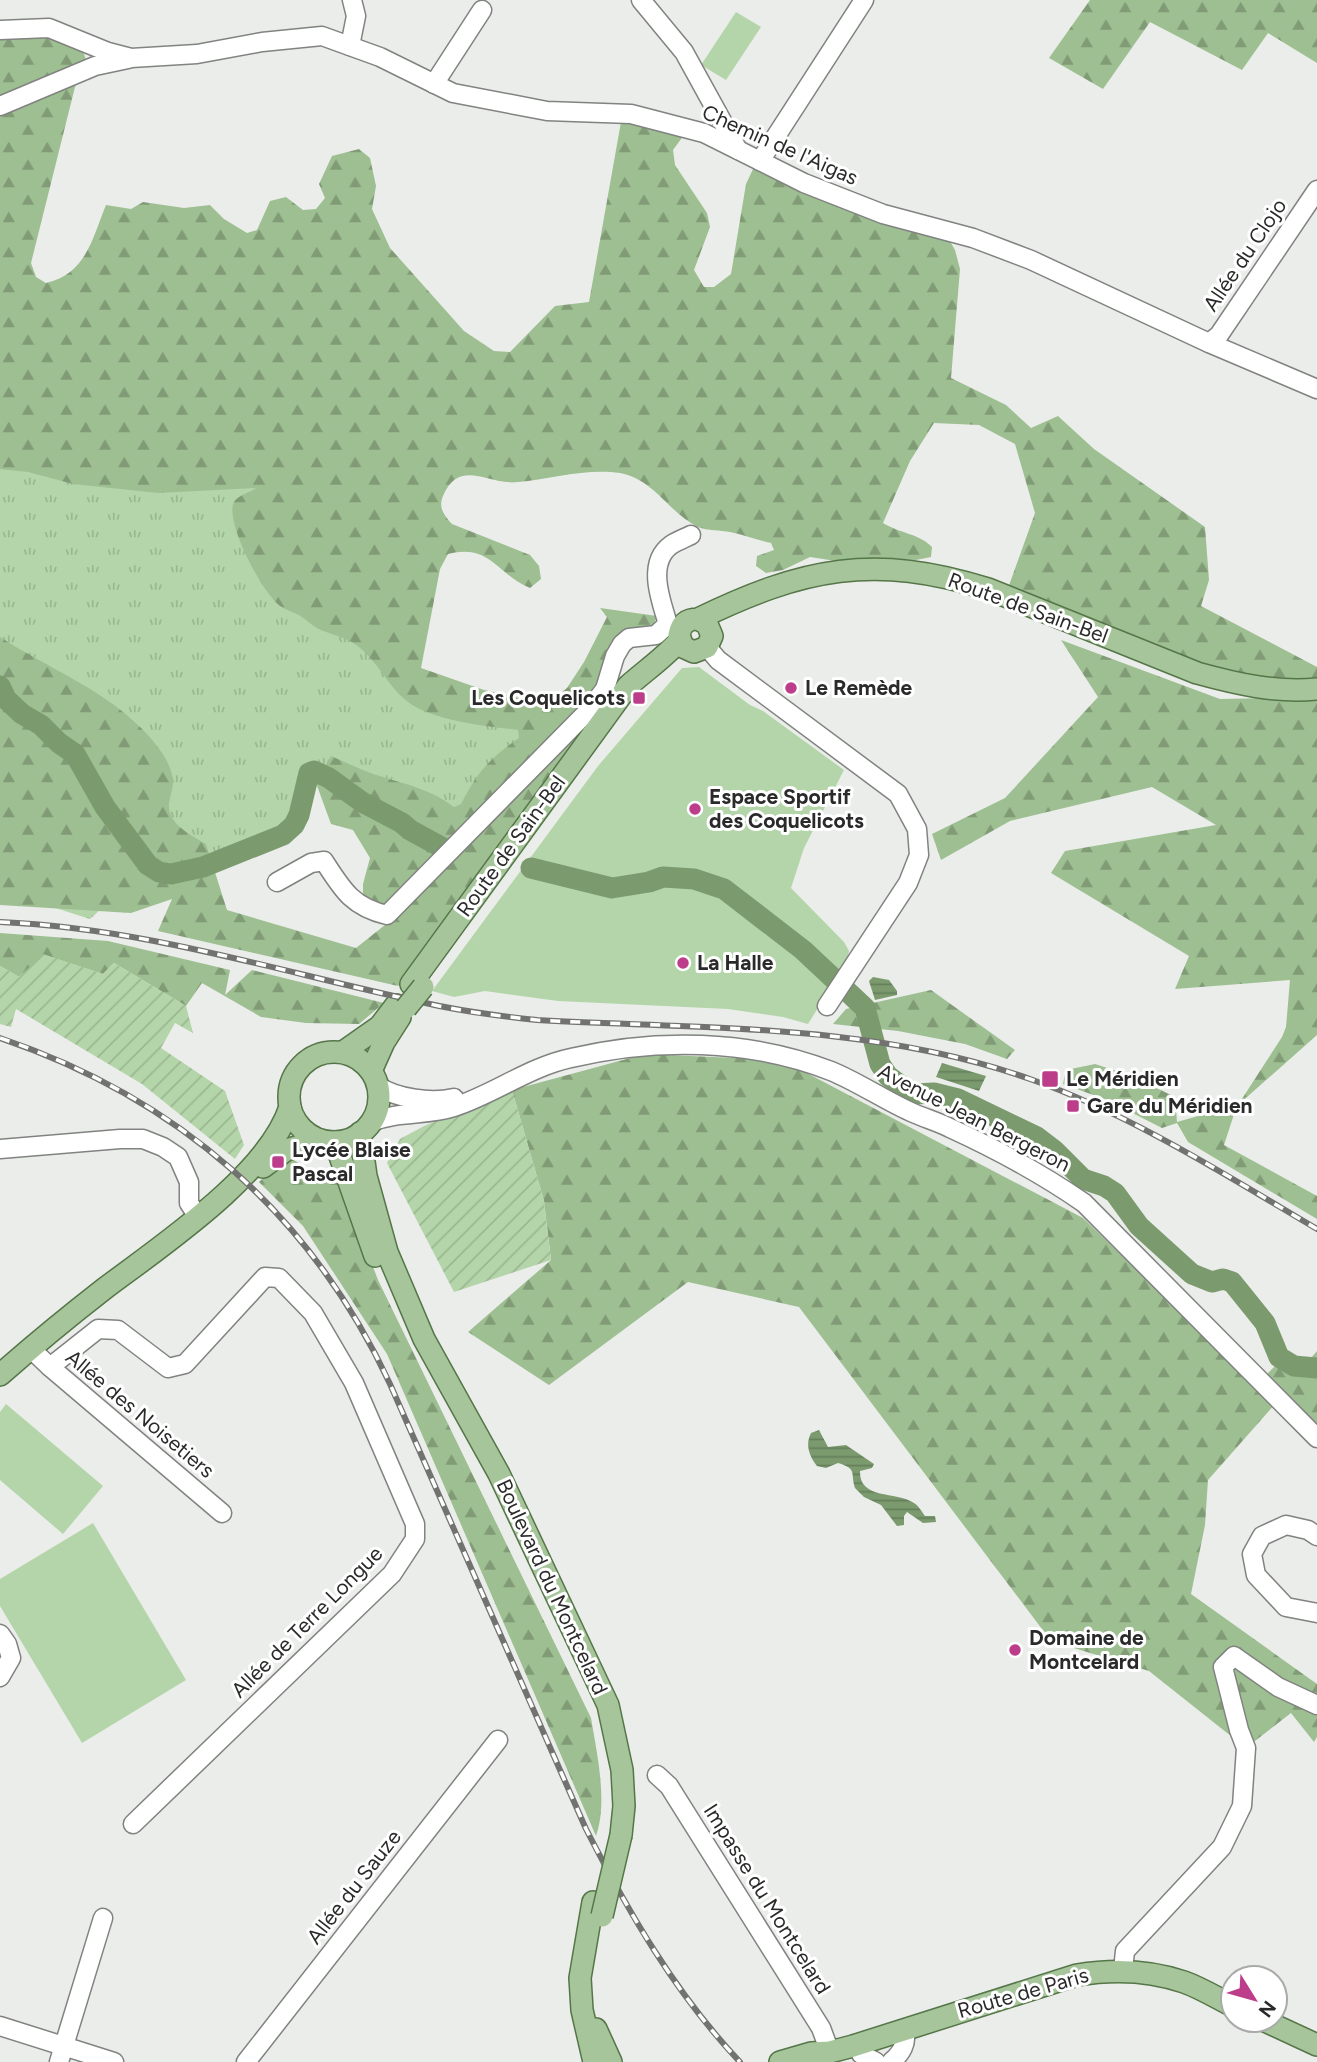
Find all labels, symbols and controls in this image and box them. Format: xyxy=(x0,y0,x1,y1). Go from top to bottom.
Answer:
street label: Chemin de l'Aigas xyxy=(699,99,862,190)
street label: Allée du Clojo xyxy=(1198,194,1291,316)
street label: Route de Sain-Bel xyxy=(945,567,1112,648)
place label: Le Remède xyxy=(805,675,913,700)
marker: Le Remède xyxy=(783,680,799,696)
place label: Les Coquelicots xyxy=(471,685,625,710)
marker: Les Coquelicots xyxy=(631,690,647,706)
street label: Route de Sain-Bel xyxy=(451,770,570,921)
place label: Espace Sportif des Coquelicots xyxy=(709,784,864,833)
marker: Espace Sportif des Coquelicots xyxy=(687,801,703,817)
place label: La Halle xyxy=(697,950,774,975)
marker: La Halle xyxy=(675,955,691,971)
street label: Avenue Jean Bergeron xyxy=(874,1058,1074,1177)
place label: Le Méridien xyxy=(1066,1066,1179,1091)
marker: Le Méridien xyxy=(1040,1069,1060,1089)
place label: Gare du Méridien xyxy=(1087,1093,1253,1118)
marker: Gare du Méridien xyxy=(1065,1098,1081,1114)
place label: Lycée Blaise Pascal xyxy=(292,1137,411,1186)
marker: Lycée Blaise Pascal xyxy=(270,1154,286,1170)
street label: Allée des Noisetiers xyxy=(61,1344,220,1483)
street label: Boulevard du Montcelard xyxy=(491,1475,613,1698)
street label: Allée de Terre Longue xyxy=(226,1541,387,1702)
place label: Domaine de Montcelard xyxy=(1029,1625,1144,1674)
marker: Domaine de Montcelard xyxy=(1007,1642,1023,1658)
street label: Impasse du Montcelard xyxy=(699,1799,836,1998)
street label: Allée du Sauze xyxy=(301,1825,406,1949)
street label: Route de Paris xyxy=(955,1962,1091,2023)
north arrow xyxy=(1219,1964,1289,2034)
text: N xyxy=(1254,1996,1281,2022)

